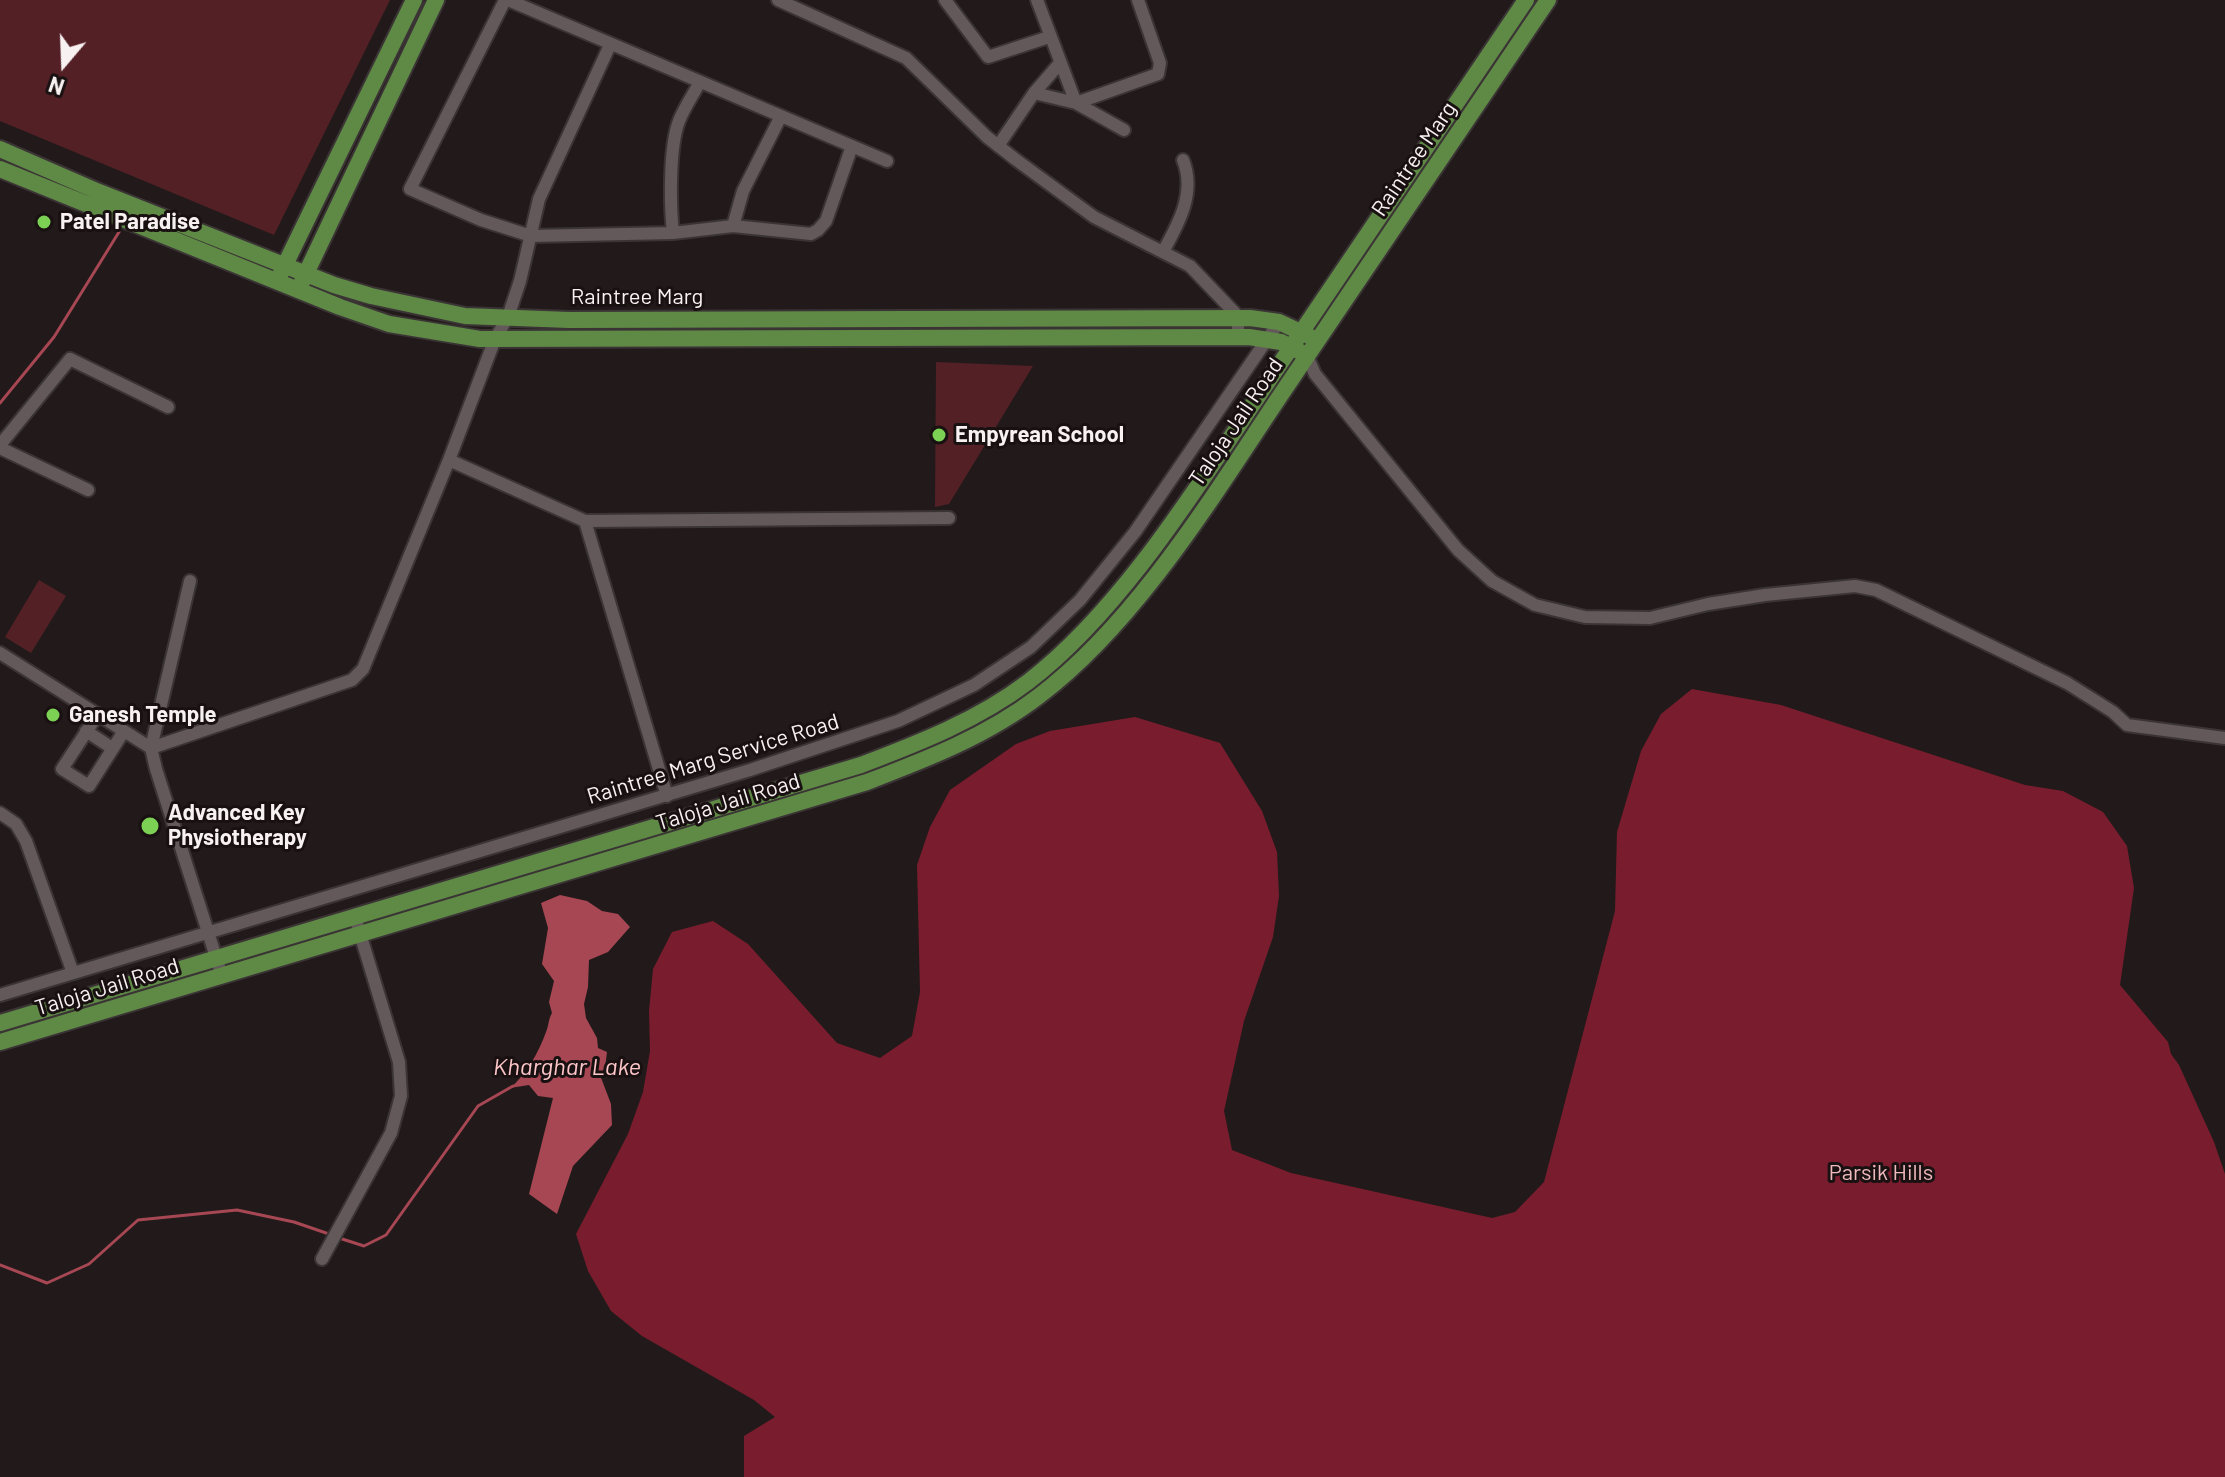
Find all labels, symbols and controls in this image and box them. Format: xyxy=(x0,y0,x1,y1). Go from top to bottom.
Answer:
north arrow xyxy=(24,24,104,104)
text: N xyxy=(45,72,67,101)
street label: Raintree Marg xyxy=(1366,97,1462,221)
place label: Patel Paradise xyxy=(60,209,200,235)
marker: Patel Paradise xyxy=(35,213,53,231)
street label: Raintree Marg xyxy=(571,284,703,310)
street label: Taloja Jail Road xyxy=(1183,353,1289,491)
place label: Empyrean School xyxy=(955,422,1124,448)
marker: Empyrean School xyxy=(930,426,948,444)
place label: Ganesh Temple xyxy=(69,702,217,728)
marker: Ganesh Temple xyxy=(44,706,62,724)
street label: Raintree Marg Service Road xyxy=(584,708,842,810)
street label: Taloja Jail Road xyxy=(653,768,803,836)
place label: Advanced Key Physiotherapy xyxy=(168,800,307,852)
marker: Advanced Key Physiotherapy xyxy=(139,815,161,837)
street label: Taloja Jail Road xyxy=(32,953,182,1021)
water label: Kharghar Lake xyxy=(493,1053,641,1081)
park label: Parsik Hills xyxy=(1829,1160,1933,1186)

